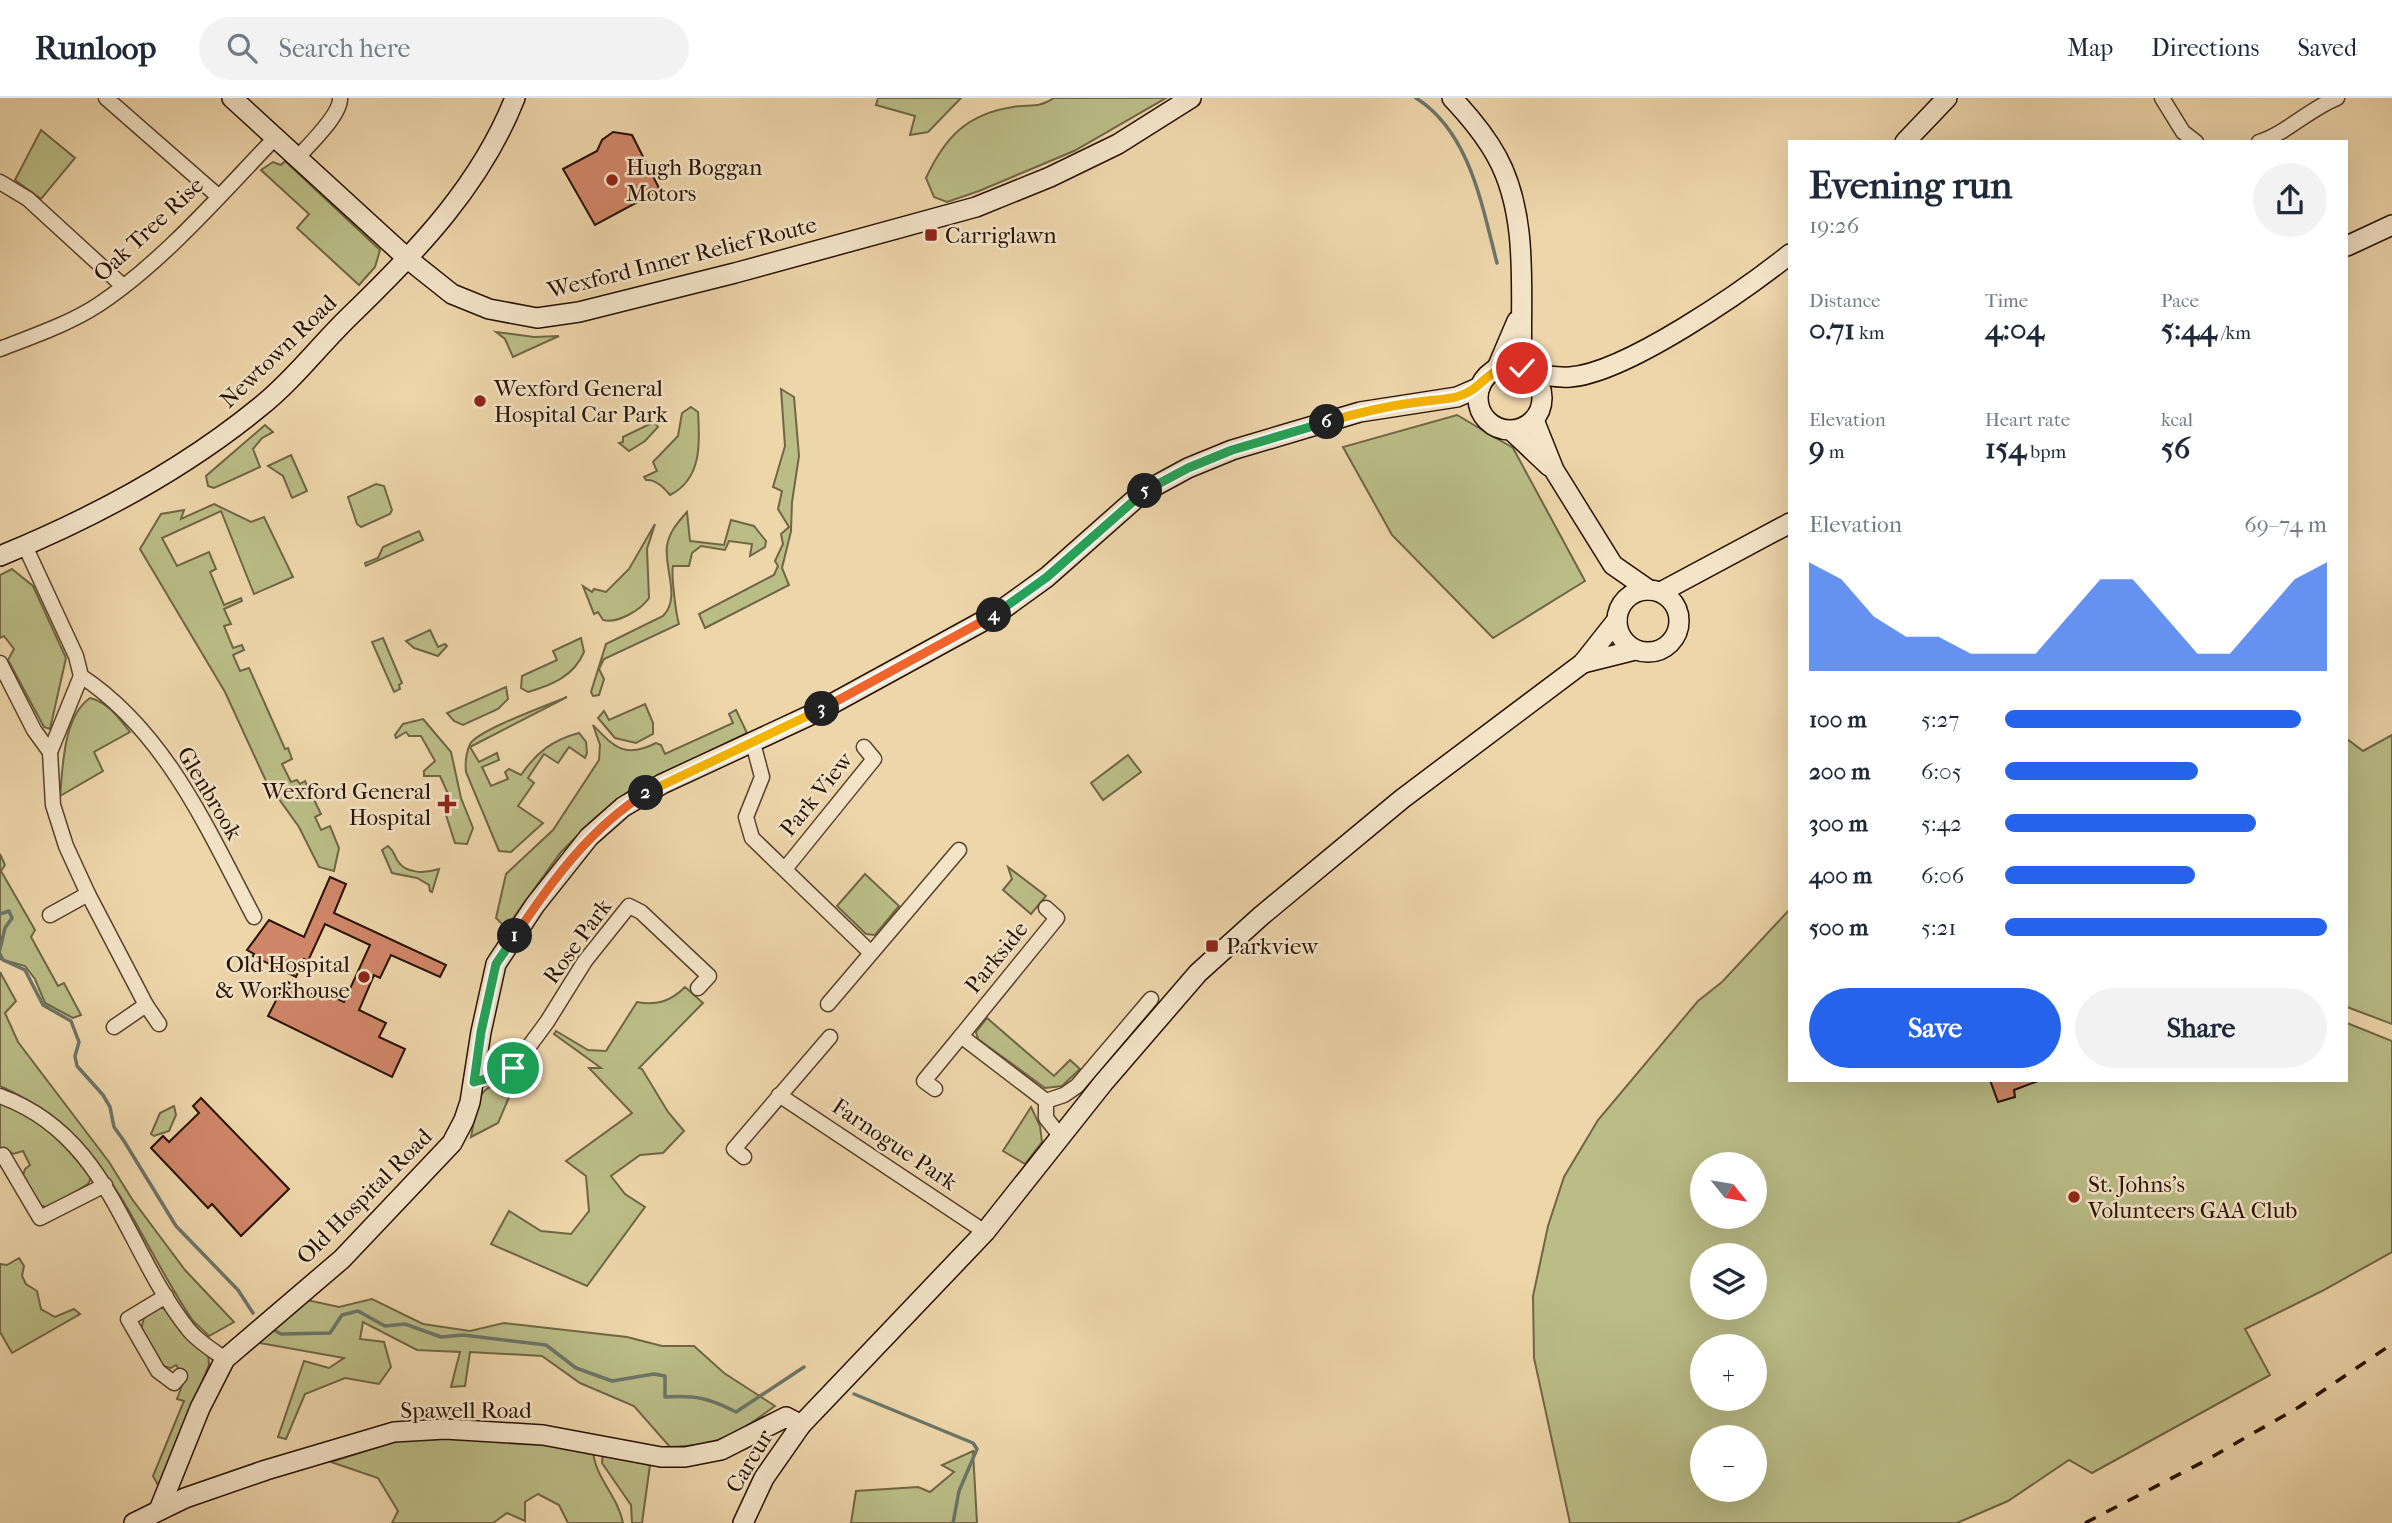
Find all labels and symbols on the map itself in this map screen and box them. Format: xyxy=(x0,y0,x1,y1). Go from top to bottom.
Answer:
place label: Hugh Boggan Motors xyxy=(626,154,763,207)
street label: Oak Tree Rise xyxy=(88,172,209,287)
marker: Hugh Boggan Motors xyxy=(604,172,620,188)
street label: Wexford Inner Relief Route xyxy=(544,211,820,304)
place label: Carriglawn xyxy=(945,222,1057,249)
marker: Carriglawn xyxy=(923,227,939,243)
street label: Newtown Road xyxy=(215,289,343,414)
pin xyxy=(1492,338,1552,398)
place label: Wexford General Hospital Car Park xyxy=(493,375,669,428)
marker: Wexford General Hospital Car Park xyxy=(472,393,488,409)
pin: 6 xyxy=(1310,404,1344,440)
pin: 5 xyxy=(1128,474,1162,508)
pin: 4 xyxy=(976,598,1012,632)
pin: 3 xyxy=(804,692,840,726)
street label: Glenbrook xyxy=(171,742,248,846)
street label: Park View xyxy=(774,746,859,842)
pin: 2 xyxy=(628,776,664,810)
place label: Wexford General Hospital xyxy=(261,778,432,831)
marker: Wexford General Hospital xyxy=(437,794,457,814)
street label: Rose Park xyxy=(538,893,618,989)
street label: Parkside xyxy=(959,916,1034,999)
pin: 1 xyxy=(498,918,532,954)
place label: Parkview xyxy=(1226,933,1319,960)
marker: Parkview xyxy=(1204,938,1220,954)
place label: Old Hospital & Workhouse xyxy=(215,951,351,1004)
marker: Old Hospital & Workhouse xyxy=(356,969,372,985)
pin xyxy=(483,1038,543,1098)
street label: Farnogue Park xyxy=(827,1093,963,1197)
street label: Old Hospital Road xyxy=(291,1123,438,1270)
north arrow xyxy=(1690,1152,1768,1228)
place label: St. Johns's Volunteers GAA Club xyxy=(2087,1171,2297,1224)
marker: St. Johns's Volunteers GAA Club xyxy=(2066,1189,2082,1205)
street label: Spawell Road xyxy=(400,1397,532,1424)
street label: Carcur xyxy=(720,1425,779,1498)

